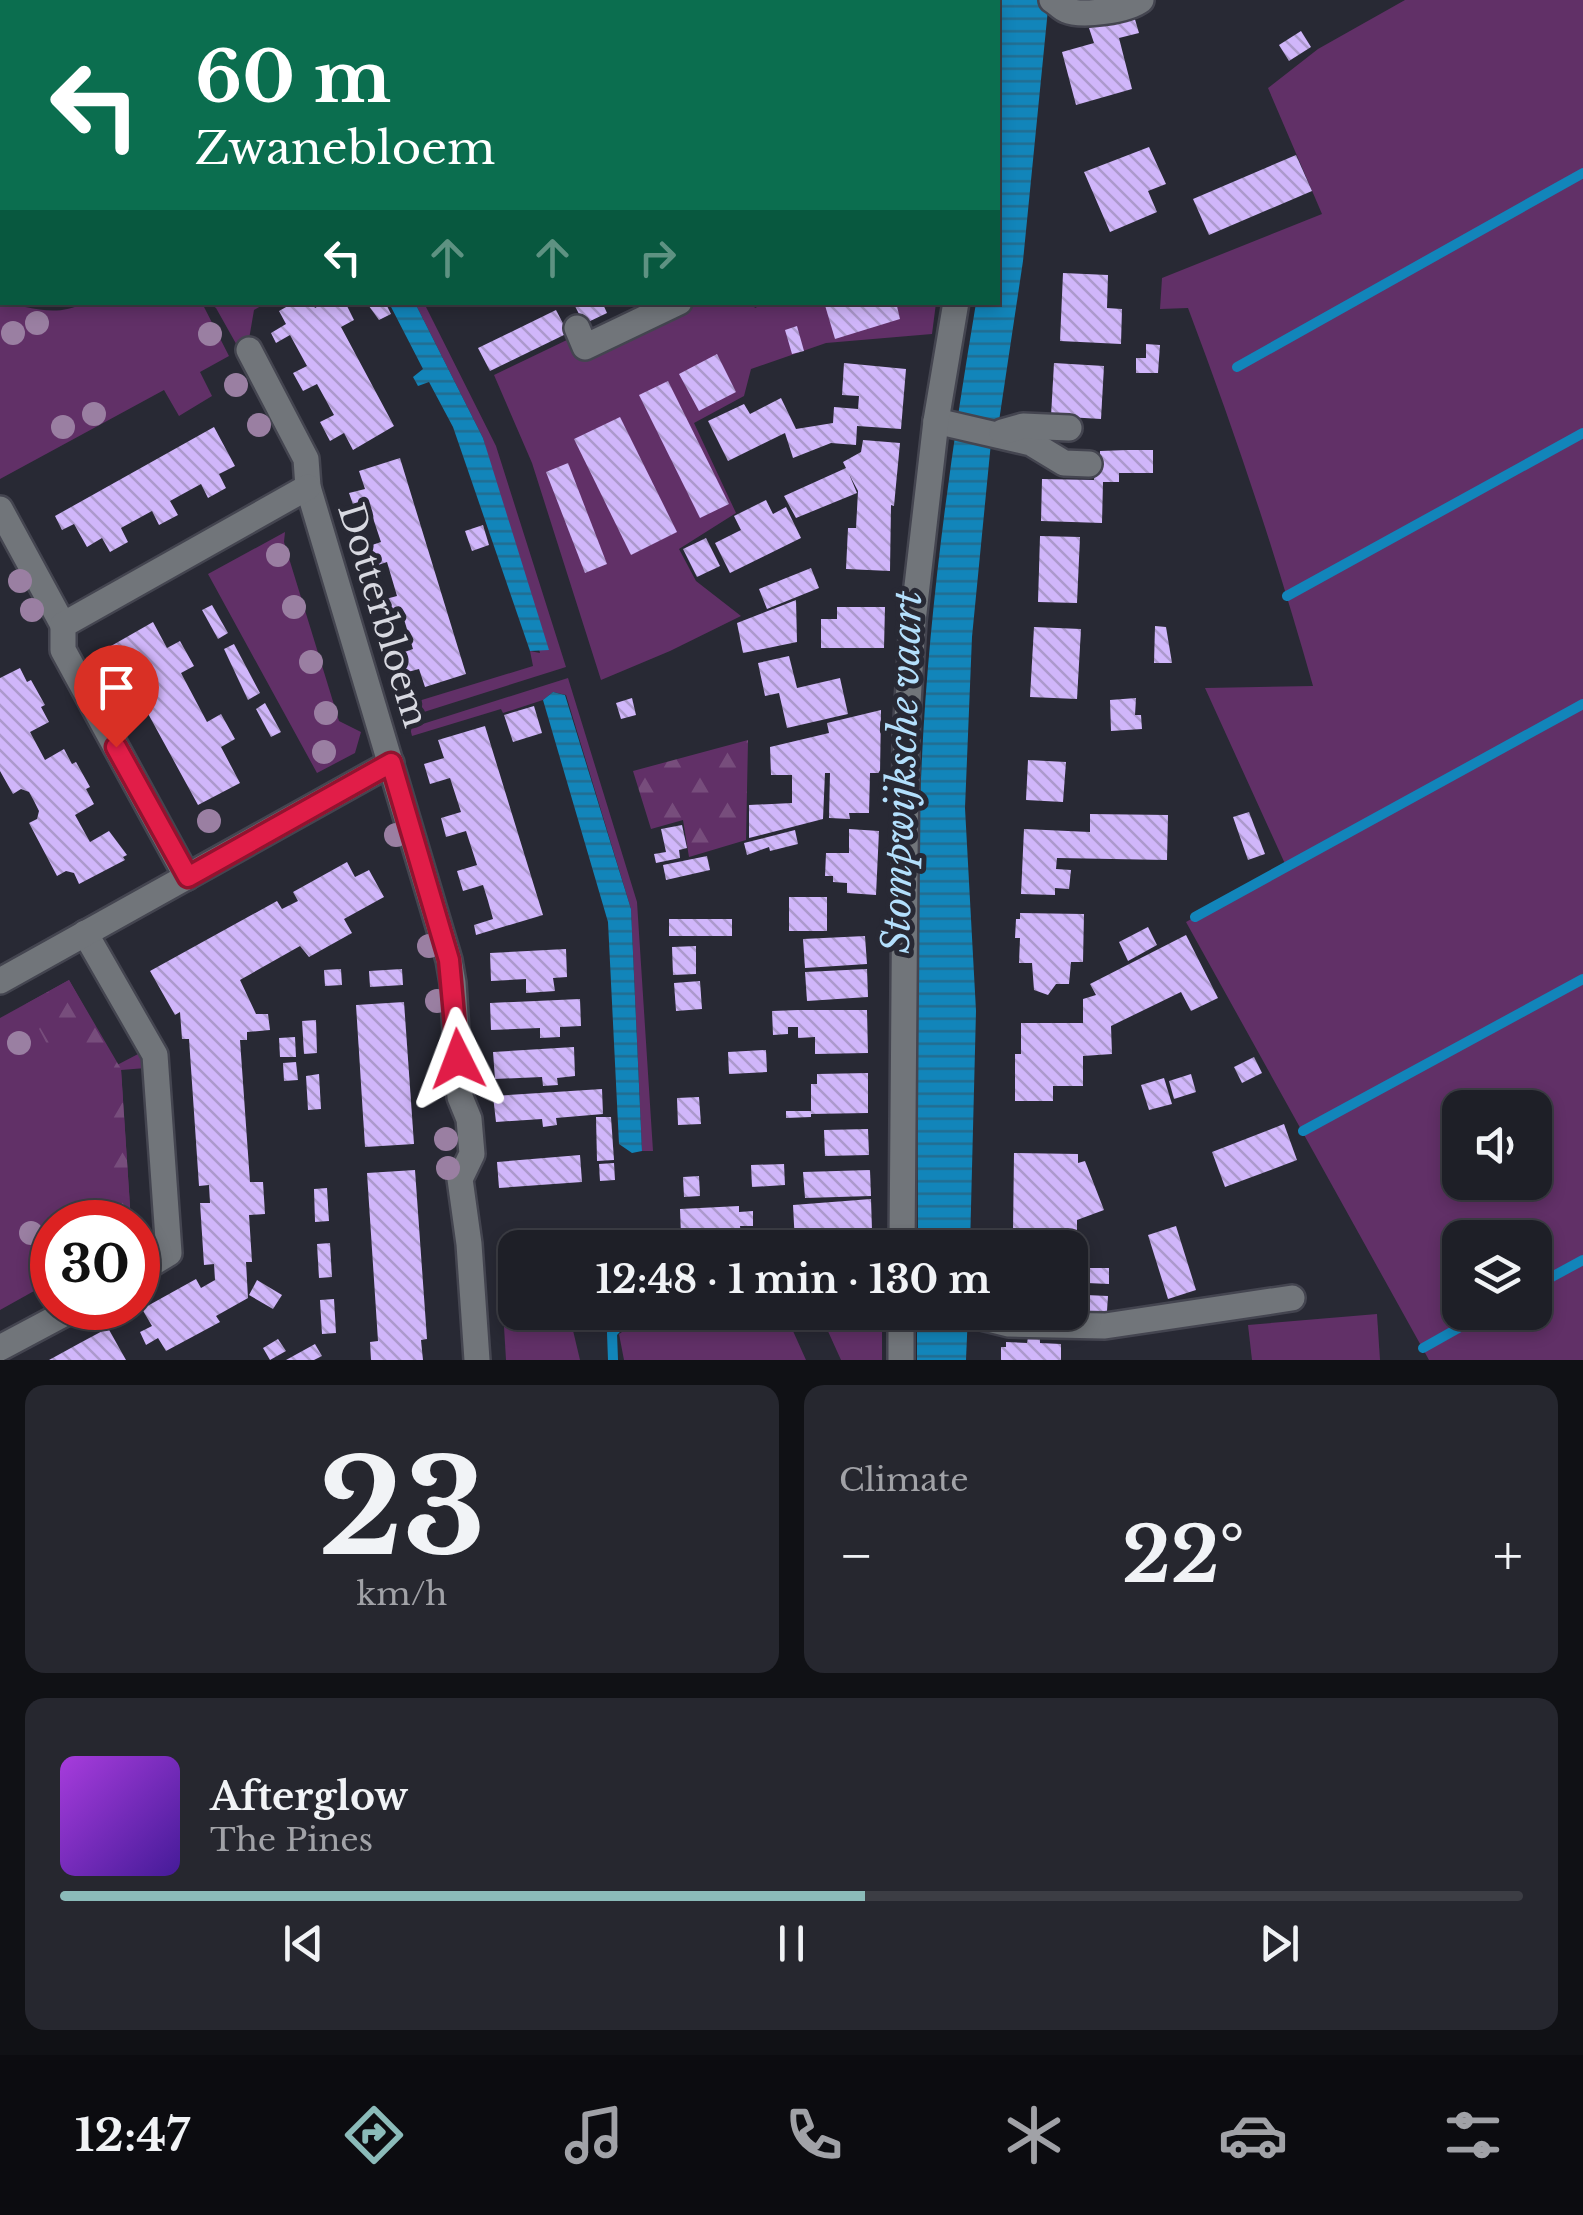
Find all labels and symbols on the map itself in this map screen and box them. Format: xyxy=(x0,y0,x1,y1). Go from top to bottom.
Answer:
street label: Dotterbloem xyxy=(329,498,438,732)
water label: Stompwijksche vaart xyxy=(872,590,931,954)
pin xyxy=(74,645,159,748)
position arrow xyxy=(406,1007,510,1111)
speed limit sign: 30 xyxy=(30,1200,160,1330)

